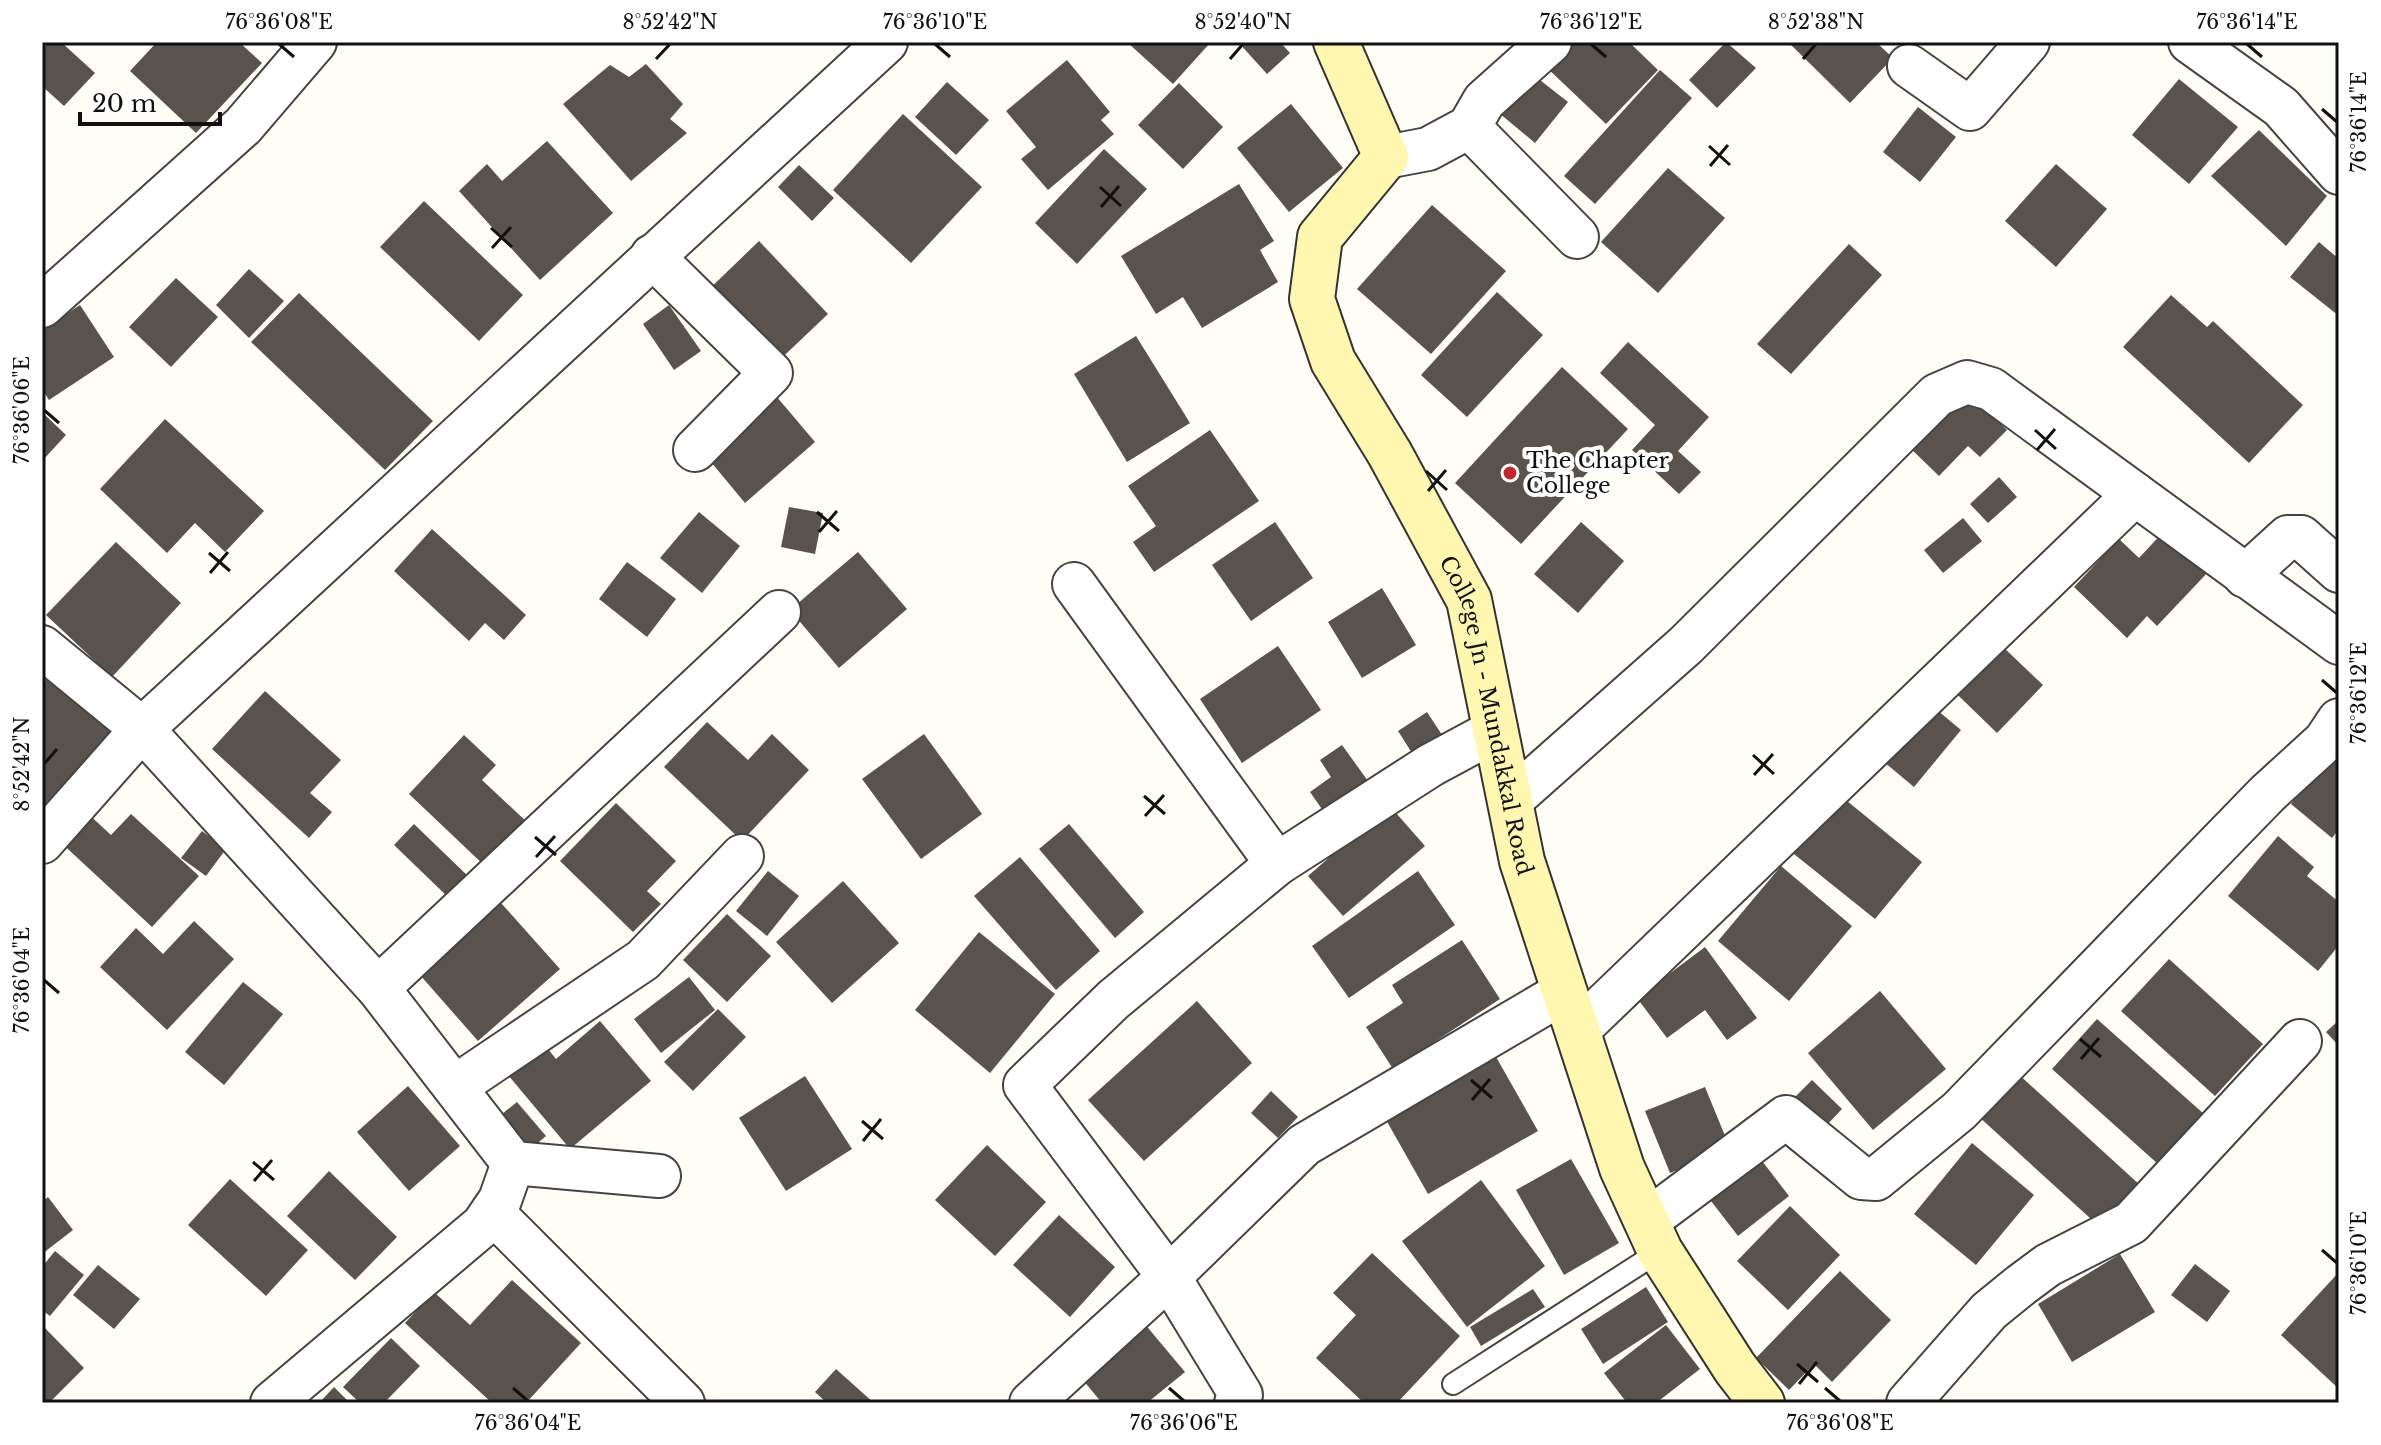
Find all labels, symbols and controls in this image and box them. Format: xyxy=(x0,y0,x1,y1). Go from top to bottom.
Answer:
text: 76°36'08"E xyxy=(225,10,333,34)
text: 8°52'42"N xyxy=(622,10,718,34)
text: 76°36'10"E xyxy=(883,10,987,34)
text: 8°52'40"N xyxy=(1194,10,1292,34)
text: 76°36'12"E xyxy=(1540,10,1642,34)
text: 8°52'38"N xyxy=(1768,10,1864,34)
text: 76°36'14"E xyxy=(2196,10,2298,34)
text: 76°36'14"E xyxy=(2347,71,2371,173)
scale bar xyxy=(80,76,220,126)
text: 20 m xyxy=(92,89,157,118)
text: 76°36'06"E xyxy=(10,356,34,464)
place label: The Chapter College xyxy=(1526,447,1670,499)
marker: The Chapter College xyxy=(1501,464,1519,482)
street label: College Jn - Mundakkal Road xyxy=(1434,551,1539,879)
text: 76°36'12"E xyxy=(2347,642,2371,744)
text: 8°52'42"N xyxy=(10,716,34,812)
text: 76°36'04"E xyxy=(10,927,34,1033)
text: 76°36'10"E xyxy=(2347,1211,2371,1315)
text: 76°36'04"E xyxy=(475,1411,581,1435)
text: 76°36'06"E xyxy=(1130,1411,1238,1435)
text: 76°36'08"E xyxy=(1786,1411,1894,1435)

